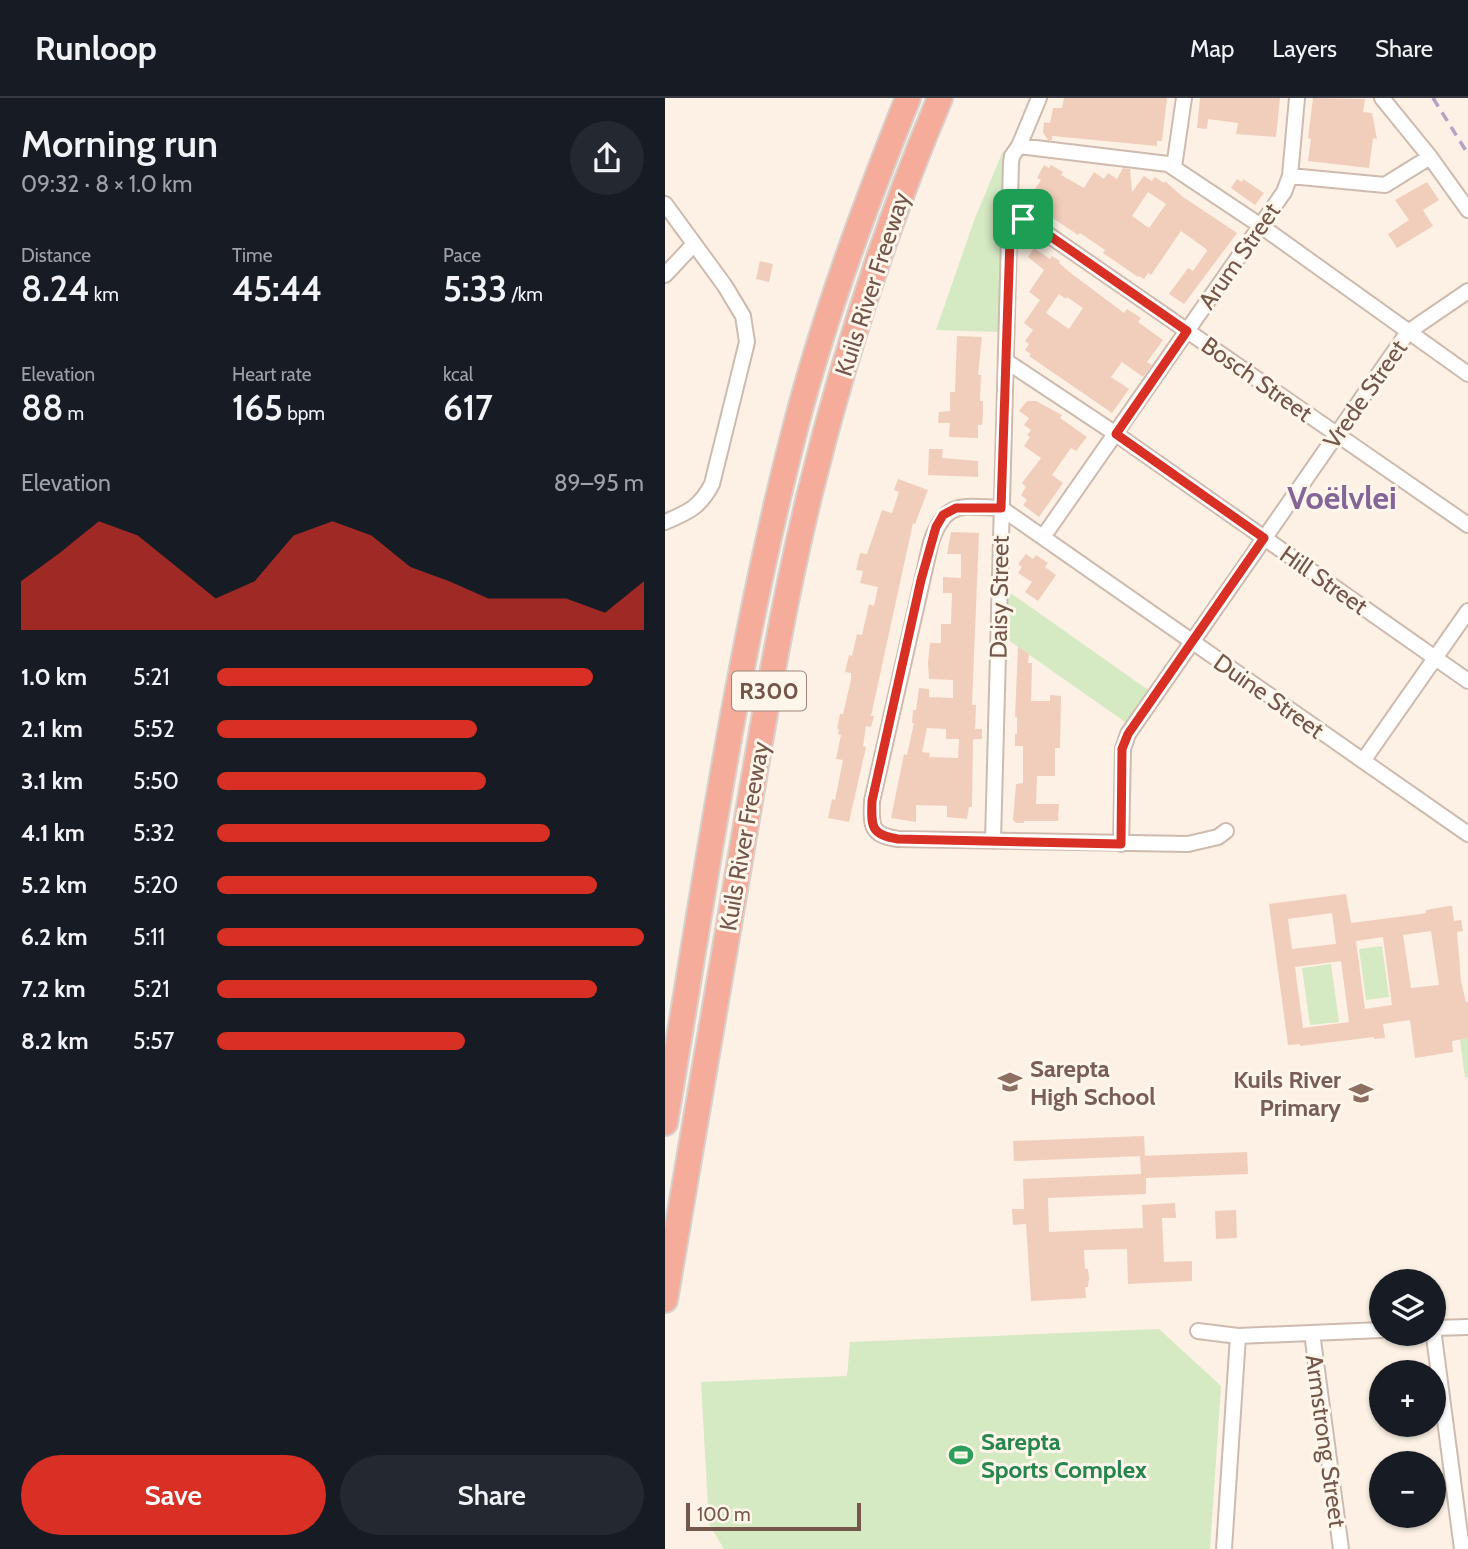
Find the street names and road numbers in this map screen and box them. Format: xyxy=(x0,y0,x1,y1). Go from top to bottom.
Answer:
street label: Kuils River Freeway xyxy=(829,188,915,380)
street label: Arum Street xyxy=(1192,197,1286,315)
street label: Bosch Street xyxy=(1196,330,1318,428)
street label: Vrede Street xyxy=(1317,334,1413,454)
street label: Daisy Street xyxy=(983,535,1015,659)
street label: Hill Street xyxy=(1275,539,1373,621)
street label: Duine Street xyxy=(1208,647,1330,745)
road number: R300 xyxy=(732,671,806,710)
street label: Kuils River Freeway xyxy=(713,739,775,933)
street label: Armstrong Street xyxy=(1300,1353,1352,1529)

